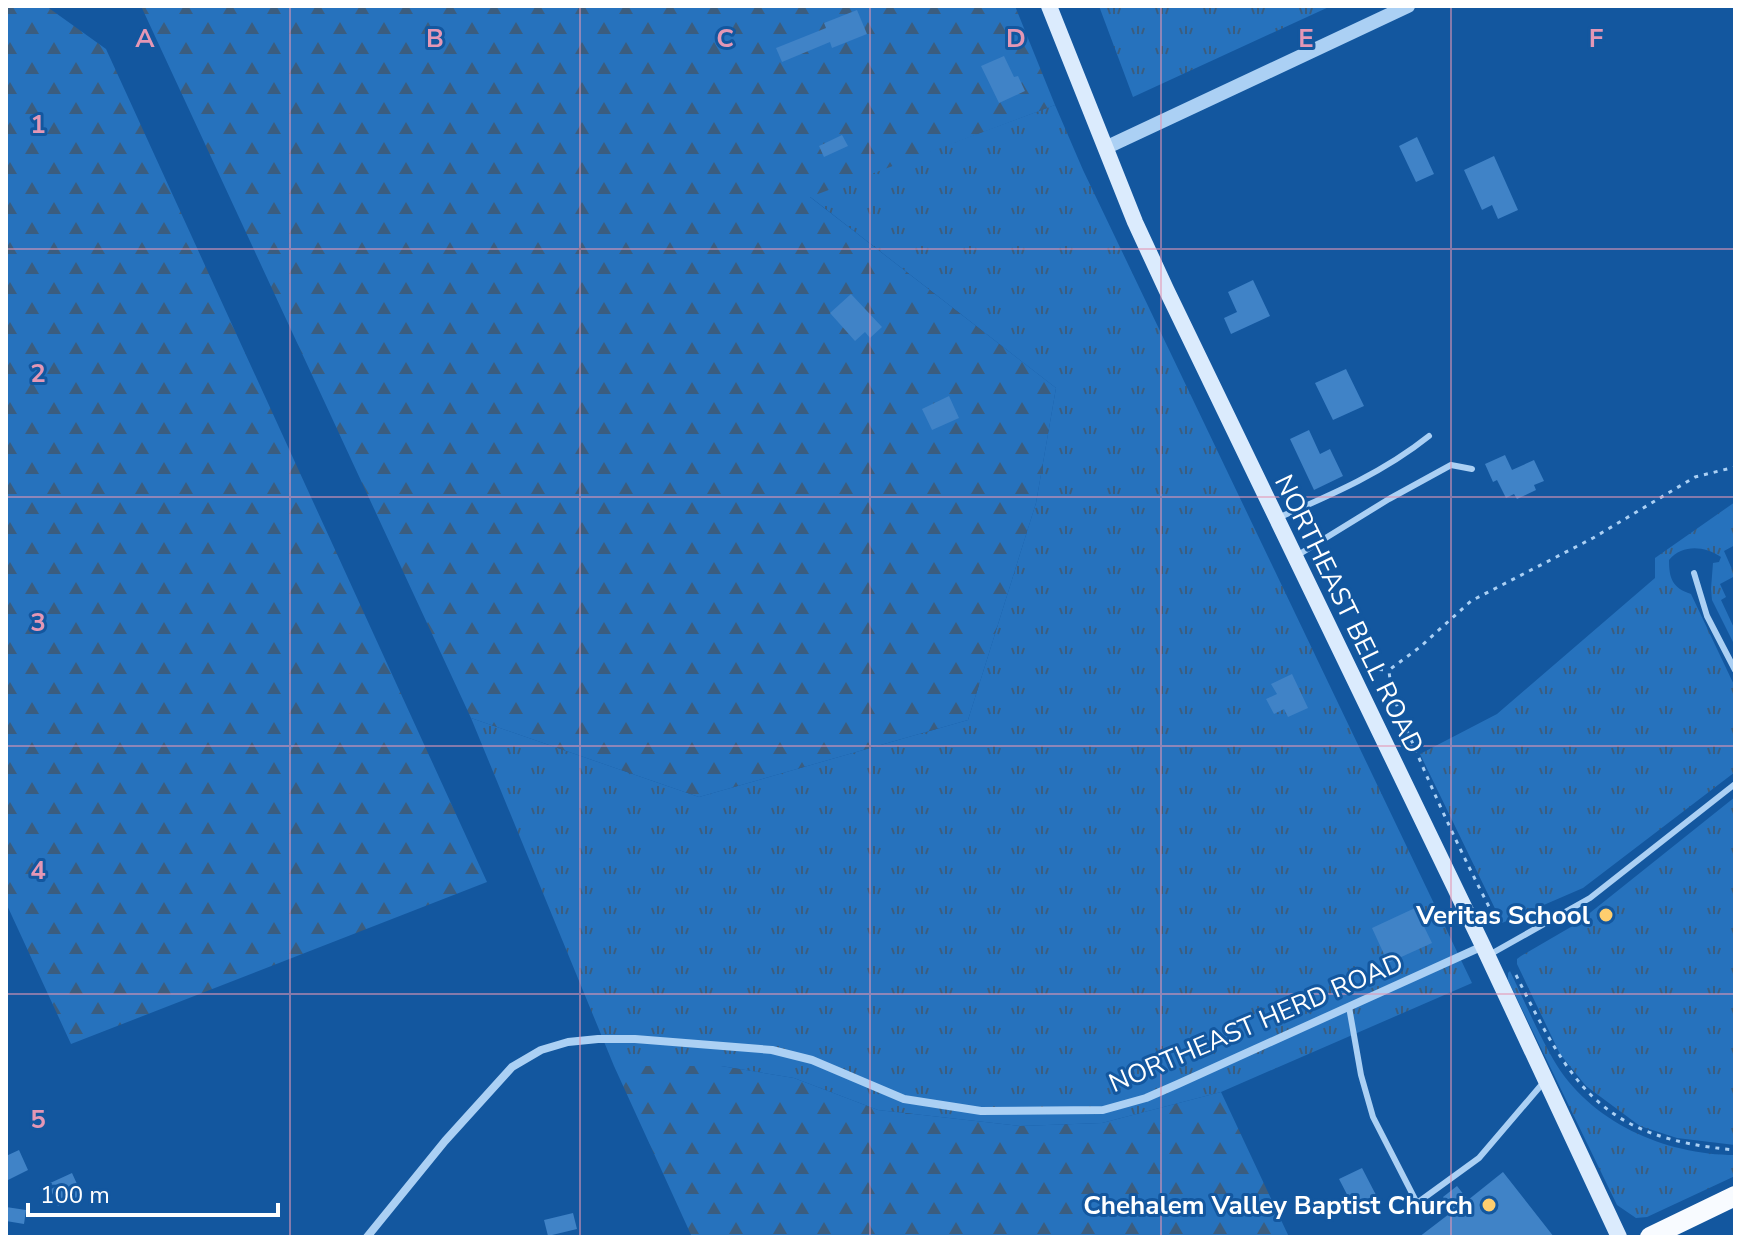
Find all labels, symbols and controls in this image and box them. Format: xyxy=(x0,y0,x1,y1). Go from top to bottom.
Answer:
text: A xyxy=(135,21,155,56)
text: B xyxy=(426,21,444,56)
text: C xyxy=(716,21,734,56)
text: D xyxy=(1006,21,1026,56)
text: E xyxy=(1298,21,1314,56)
text: F xyxy=(1589,21,1603,56)
text: 1 xyxy=(30,107,46,142)
text: 2 xyxy=(30,356,46,391)
street label: NORTHEAST BELL ROAD xyxy=(1266,469,1432,759)
text: 3 xyxy=(30,605,46,640)
text: 4 xyxy=(30,853,46,888)
place label: Veritas School xyxy=(1415,898,1591,933)
marker: Veritas School xyxy=(1597,906,1615,924)
street label: NORTHEAST HERD ROAD xyxy=(1104,945,1408,1101)
text: 5 xyxy=(30,1102,46,1137)
scale bar xyxy=(28,1167,278,1217)
text: 100 m xyxy=(40,1179,110,1211)
place label: Chehalem Valley Baptist Church xyxy=(1083,1188,1473,1223)
marker: Chehalem Valley Baptist Church xyxy=(1480,1196,1498,1214)

